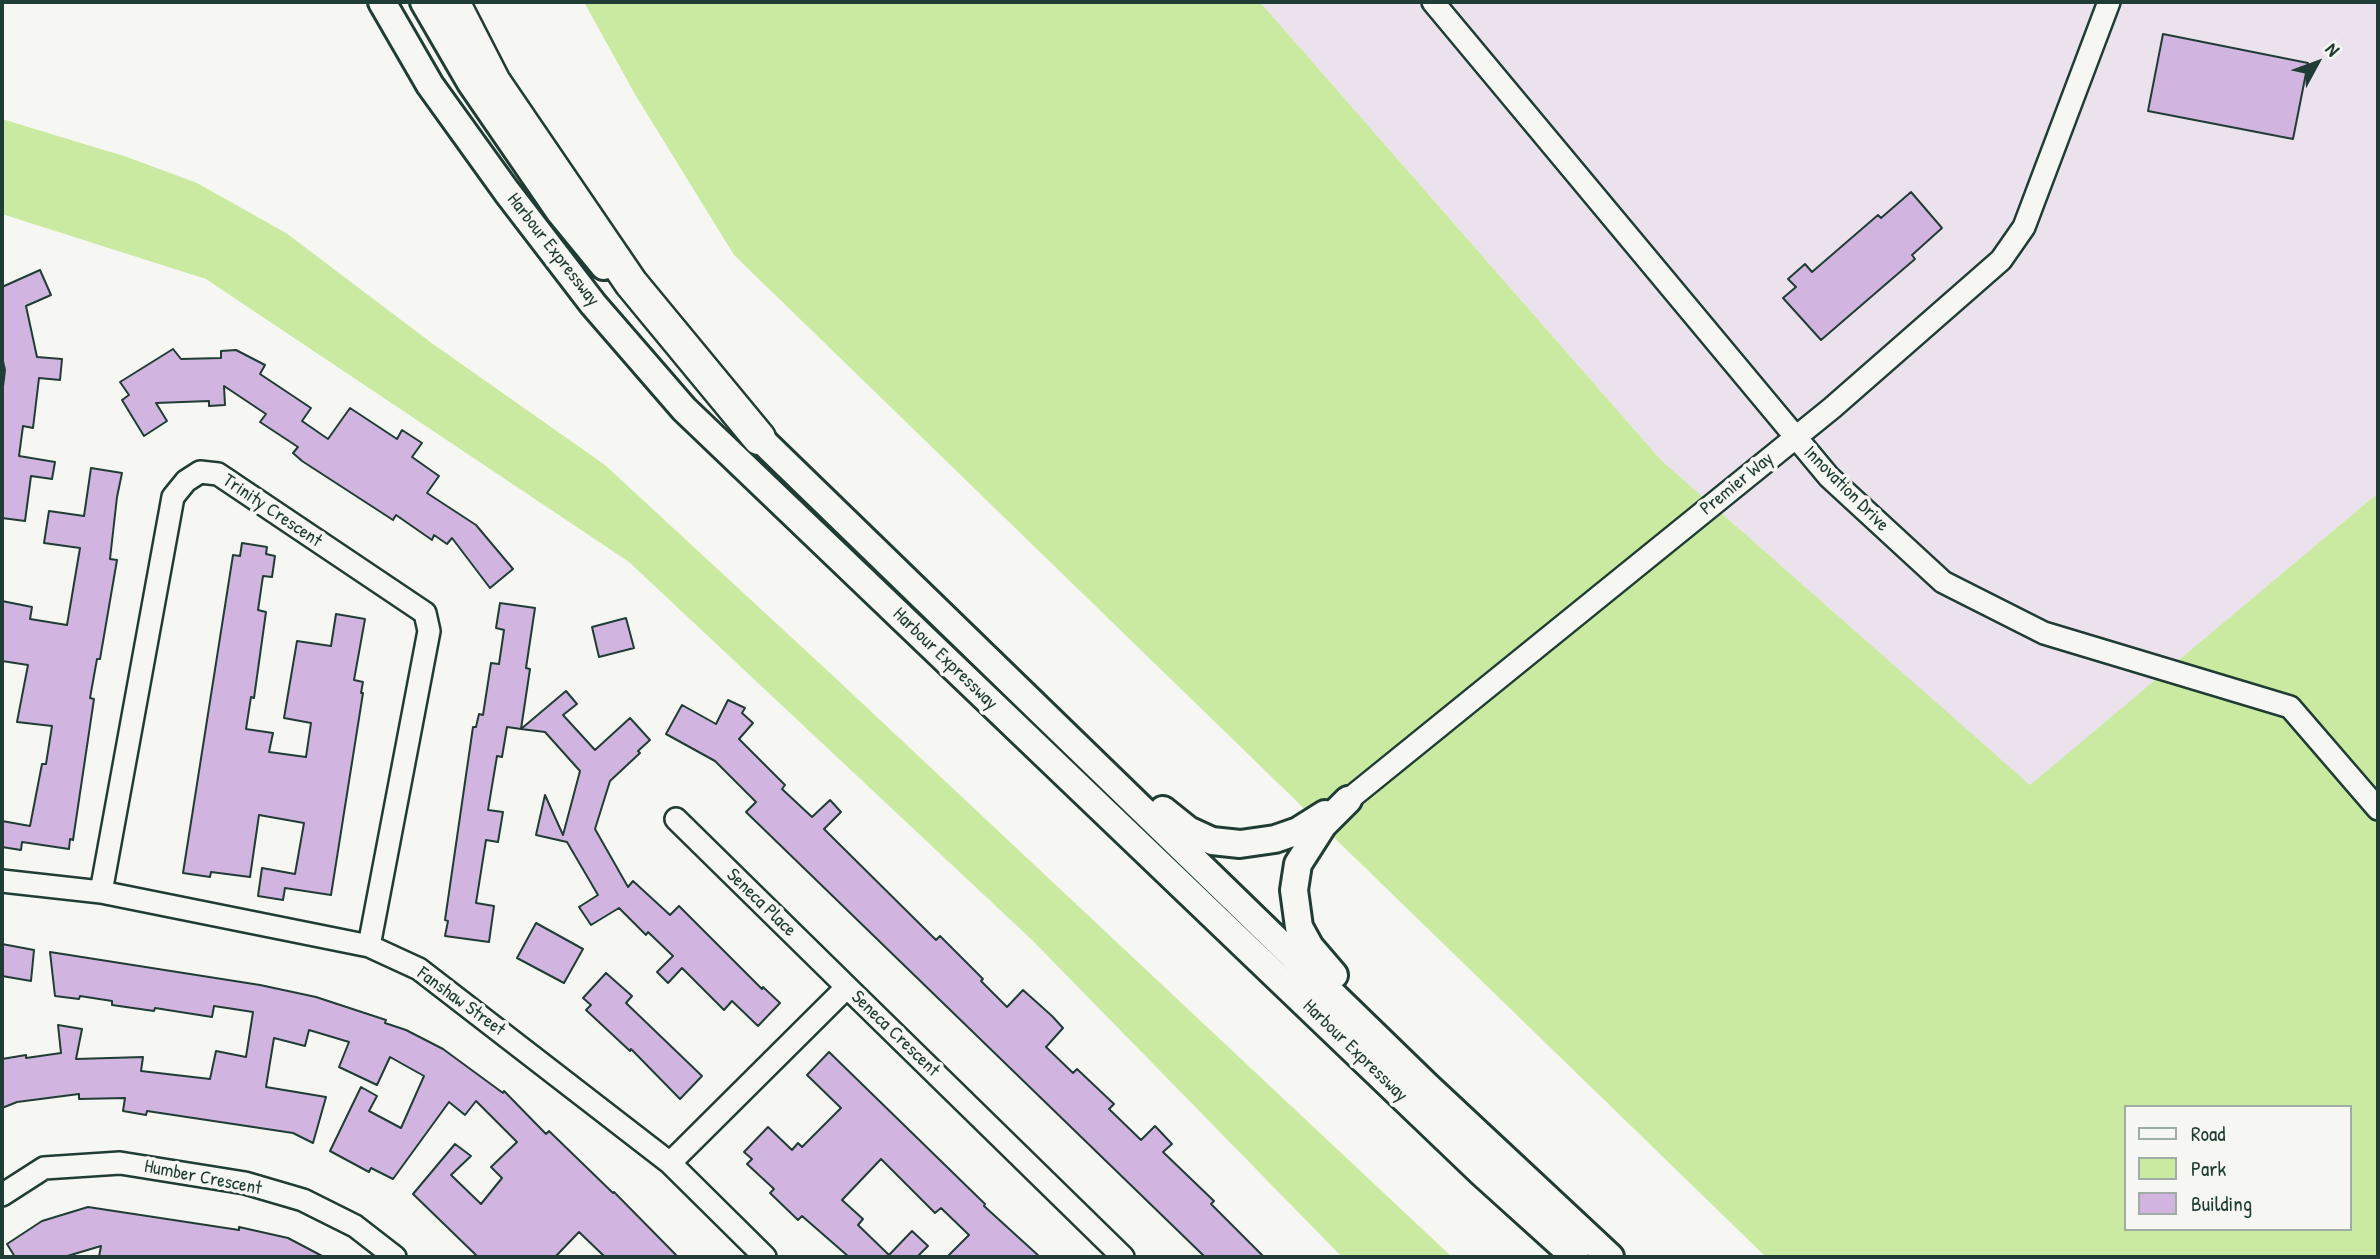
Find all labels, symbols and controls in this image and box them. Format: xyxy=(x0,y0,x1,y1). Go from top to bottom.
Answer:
north arrow xyxy=(2282,28,2352,98)
text: N xyxy=(2320,37,2346,62)
street label: Harbour Expressway xyxy=(502,189,604,311)
street label: Innovation Drive xyxy=(1799,442,1893,536)
street label: Premier Way xyxy=(1696,448,1778,520)
street label: Trinity Crescent xyxy=(218,469,326,553)
street label: Harbour Expressway xyxy=(888,603,1002,715)
street label: Seneca Place xyxy=(721,864,801,942)
street label: Fanshaw Street xyxy=(413,962,509,1042)
street label: Seneca Crescent xyxy=(846,986,944,1082)
street label: Harbour Expressway xyxy=(1298,995,1412,1107)
legend xyxy=(2124,1105,2352,1231)
text: Road xyxy=(2191,1119,2225,1148)
text: Park xyxy=(2191,1154,2226,1183)
street label: Humber Crescent xyxy=(142,1155,264,1201)
text: Building xyxy=(2191,1189,2252,1218)

